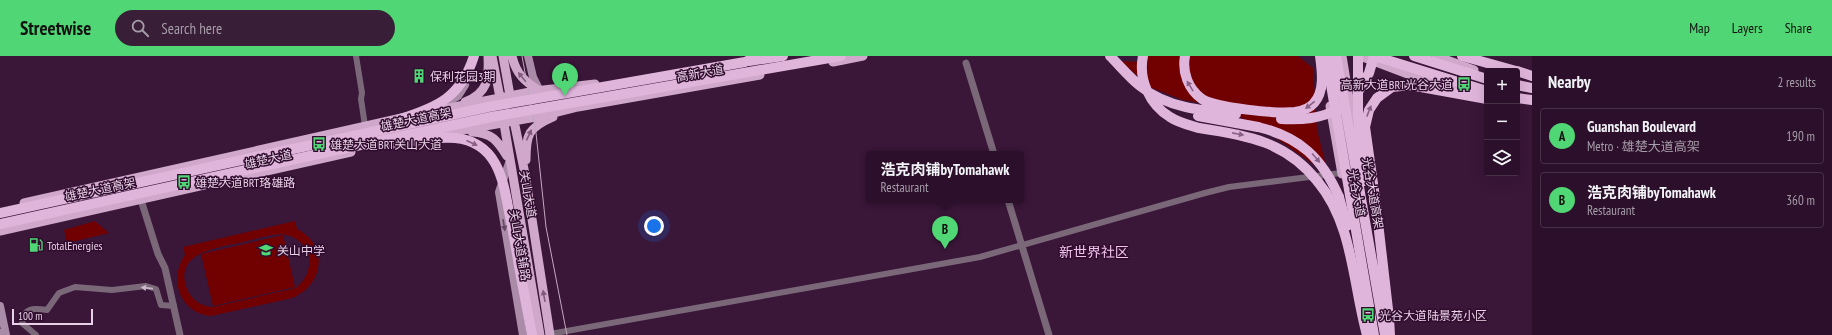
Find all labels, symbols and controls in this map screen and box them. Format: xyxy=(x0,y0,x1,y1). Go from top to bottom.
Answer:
search box xyxy=(115,10,395,46)
text: Streetwise xyxy=(20,16,91,40)
icon: search xyxy=(129,17,151,39)
text: Search here xyxy=(161,19,222,38)
text: Map xyxy=(1689,19,1710,37)
text: Layers xyxy=(1732,19,1763,37)
text: Share xyxy=(1785,19,1812,37)
street label: 高新大道 xyxy=(675,61,725,85)
pin: A xyxy=(552,63,578,96)
building icon: 保利花园3期 xyxy=(411,68,427,84)
map controls xyxy=(1484,68,1520,176)
button: + xyxy=(1484,68,1520,104)
place label: 保利花园3期 xyxy=(430,69,495,84)
text: Nearby xyxy=(1548,71,1591,93)
one-way arrow xyxy=(517,72,526,83)
text: 2 results xyxy=(1777,74,1816,91)
bus stop icon: 高新大道BRT光谷大道 xyxy=(1456,76,1472,92)
place label: 高新大道BRT光谷大道 xyxy=(1341,77,1453,92)
one-way arrow xyxy=(1187,80,1194,92)
one-way arrow xyxy=(1305,101,1316,109)
street label: 雄楚大道高架 xyxy=(379,104,453,134)
one-way arrow xyxy=(1366,104,1372,116)
button: − xyxy=(1484,104,1520,140)
text: Guanshan Boulevard xyxy=(1587,117,1696,136)
text: A xyxy=(1559,128,1565,145)
text: 190 m xyxy=(1786,128,1815,145)
one-way arrow xyxy=(526,130,532,141)
one-way arrow xyxy=(1232,131,1244,137)
bus stop icon: 雄楚大道BRT关山大道 xyxy=(311,136,327,152)
place label: 雄楚大道BRT关山大道 xyxy=(330,137,442,152)
text: Metro · 雄楚大道高架 xyxy=(1587,138,1700,155)
one-way arrow xyxy=(466,140,478,146)
button: layers xyxy=(1484,140,1520,176)
street label: 雄楚大道 xyxy=(243,146,293,172)
popup xyxy=(866,151,1024,203)
one-way arrow xyxy=(1311,153,1320,163)
street label: 光谷大道高架 xyxy=(1359,156,1387,230)
text: 浩克肉铺byTomahawk xyxy=(881,160,1009,179)
street label: 光谷大道 xyxy=(1345,168,1369,218)
street label: 关山大道 xyxy=(516,169,540,219)
street label: 雄楚大道高架 xyxy=(63,174,137,204)
bus stop icon: 雄楚大道BRT珞雄路 xyxy=(176,174,192,190)
place label: 雄楚大道BRT珞雄路 xyxy=(195,175,295,190)
text: Restaurant xyxy=(881,179,929,196)
text: 浩克肉铺byTomahawk xyxy=(1587,183,1716,202)
text: B xyxy=(1559,192,1565,209)
text: 360 m xyxy=(1786,192,1815,209)
text: Restaurant xyxy=(1587,202,1635,219)
street label: 关山大道辅路 xyxy=(506,208,534,282)
your location xyxy=(644,216,664,236)
pin: B xyxy=(932,216,958,249)
one-way arrow xyxy=(501,219,507,231)
fuel station icon: TotalEnergies xyxy=(28,237,44,253)
place label: TotalEnergies xyxy=(47,238,103,253)
school or university icon: 关山中学 xyxy=(258,242,274,258)
place label: 关山中学 xyxy=(277,243,325,258)
district label: 新世界社区 xyxy=(1059,243,1129,261)
one-way arrow xyxy=(141,284,153,291)
one-way arrow xyxy=(541,290,547,303)
scale bar xyxy=(12,307,93,326)
bus stop icon: 光谷大道陆景苑小区 xyxy=(1360,307,1376,323)
place label: 光谷大道陆景苑小区 xyxy=(1379,308,1487,323)
text: 100 m xyxy=(18,309,42,323)

